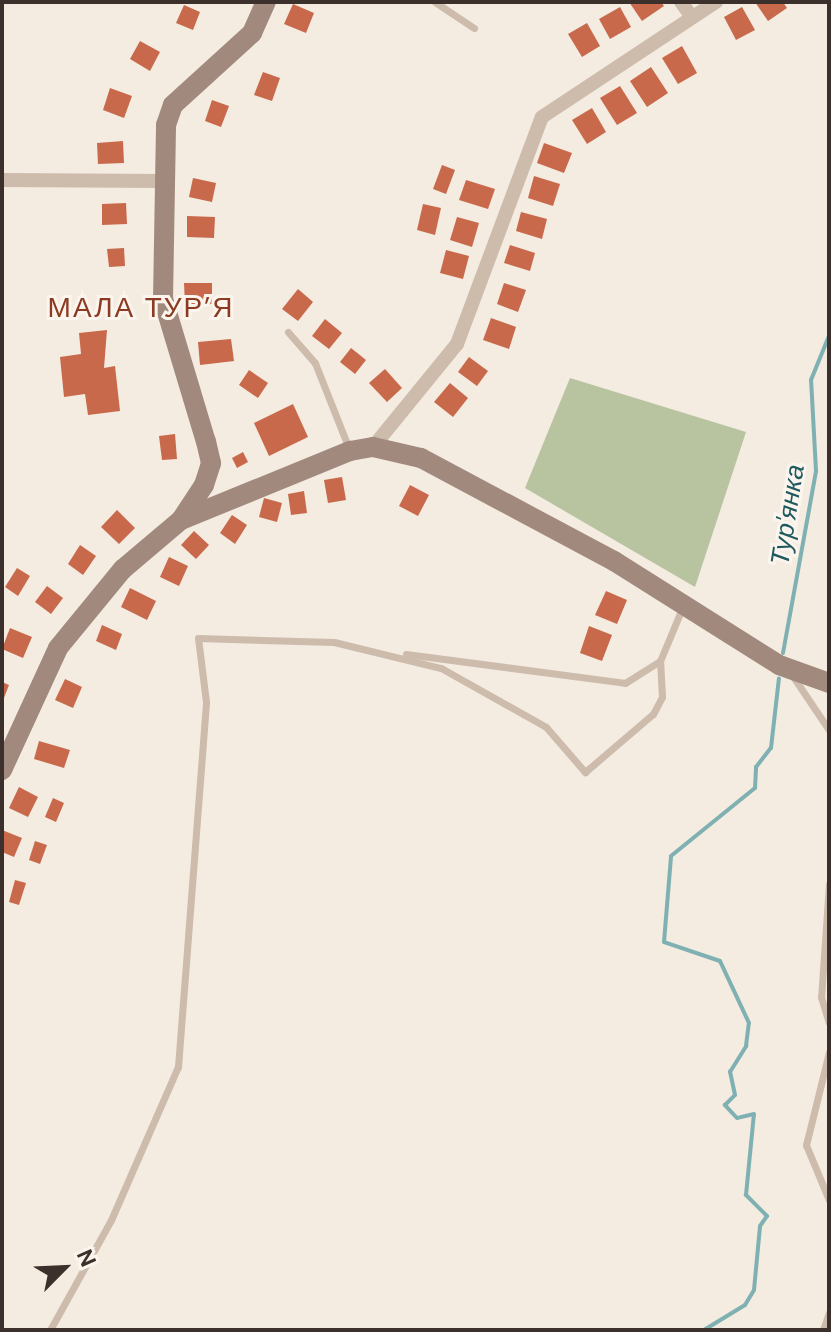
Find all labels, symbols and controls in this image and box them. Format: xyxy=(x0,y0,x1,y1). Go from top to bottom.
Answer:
district label: МАЛА ТУР’Я xyxy=(48,291,234,325)
water label: Тур'янка xyxy=(765,462,811,568)
north arrow xyxy=(24,1228,104,1308)
text: N xyxy=(70,1245,103,1271)

